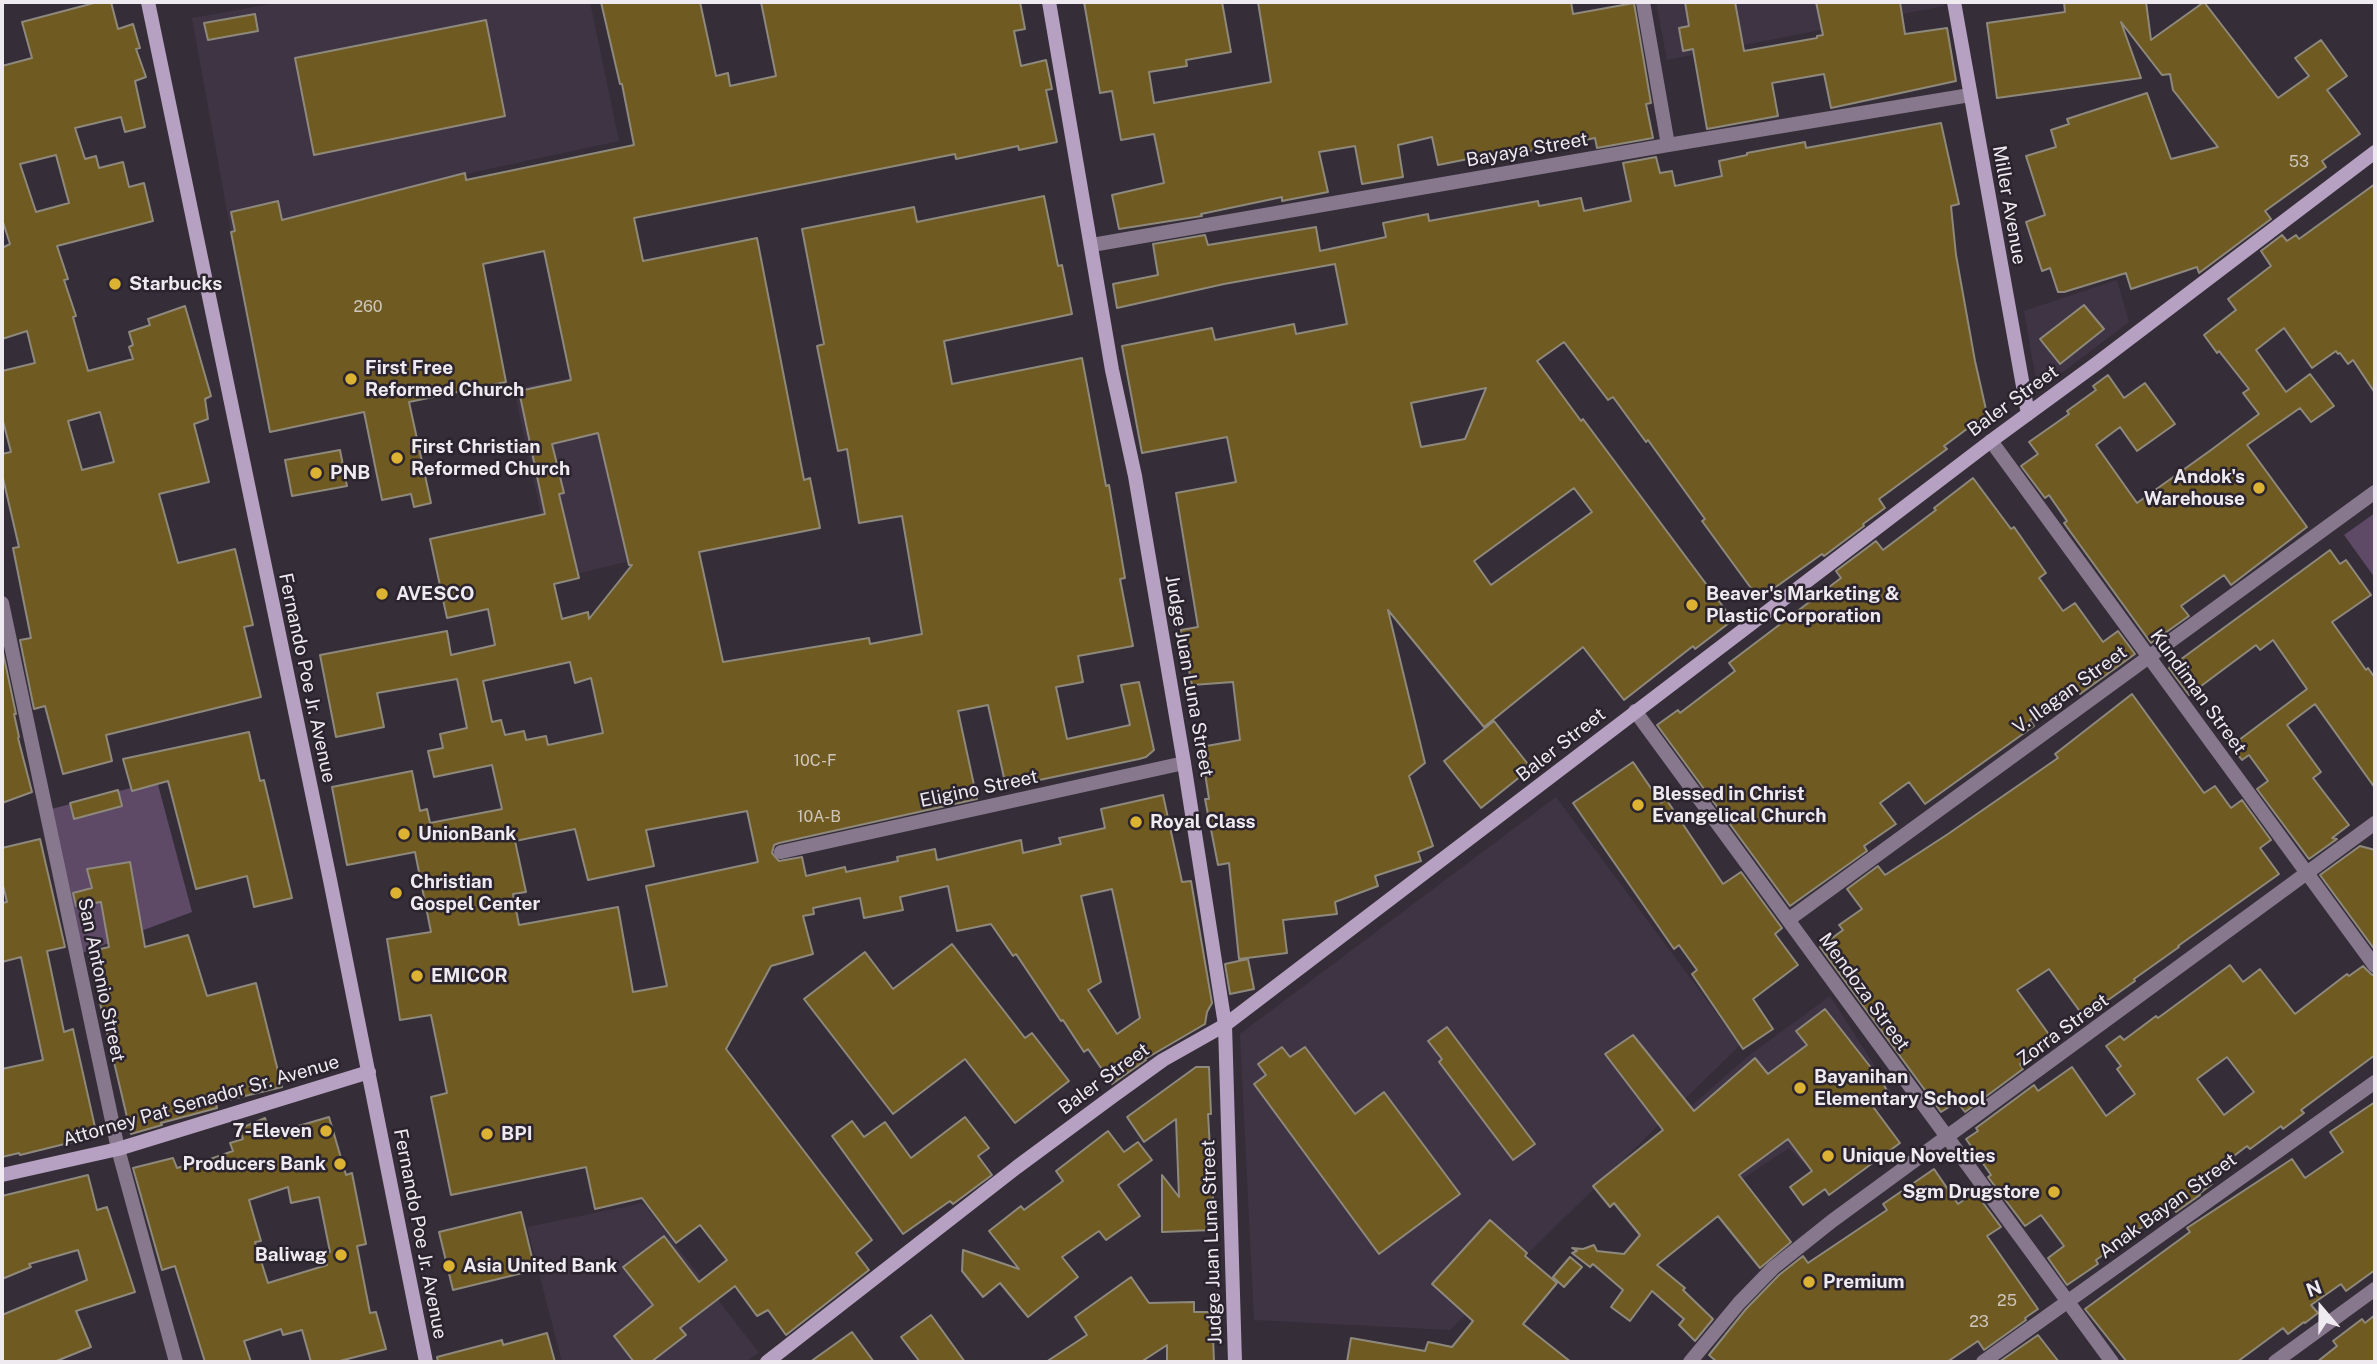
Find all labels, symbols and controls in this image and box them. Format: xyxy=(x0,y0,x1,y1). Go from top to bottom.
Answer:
street label: Bayaya Street xyxy=(1464,128,1590,172)
street label: Miller Avenue xyxy=(1987,144,2031,266)
house number: 53 xyxy=(2289,152,2309,172)
place label: Starbucks xyxy=(129,273,222,295)
marker: Starbucks xyxy=(107,276,123,292)
house number: 260 xyxy=(353,297,383,317)
place label: First Free Reformed Church xyxy=(365,357,524,401)
street label: Baler Street xyxy=(1963,360,2063,442)
marker: First Free Reformed Church xyxy=(343,371,359,387)
place label: First Christian Reformed Church xyxy=(411,436,570,480)
marker: First Christian Reformed Church xyxy=(389,450,405,466)
place label: PNB xyxy=(330,462,370,484)
marker: PNB xyxy=(308,465,324,481)
place label: Andok's Warehouse xyxy=(2144,466,2245,510)
marker: Andok's Warehouse xyxy=(2251,480,2267,496)
street label: Fernando Poe Jr. Avenue xyxy=(274,571,340,785)
street label: Judge Juan Luna Street xyxy=(1160,573,1218,779)
place label: AVESCO xyxy=(396,583,474,605)
place label: Beaver's Marketing & Plastic Corporation xyxy=(1706,583,1900,627)
marker: AVESCO xyxy=(374,586,390,602)
marker: Beaver's Marketing & Plastic Corporation xyxy=(1684,597,1700,613)
street label: Kundiman Street xyxy=(2145,625,2251,759)
street label: V. Ilagan Street xyxy=(2008,641,2132,739)
street label: Baler Street xyxy=(1512,703,1610,787)
house number: 10C-F xyxy=(794,751,836,771)
street label: Eligino Street xyxy=(918,765,1040,813)
place label: Blessed in Christ Evangelical Church xyxy=(1652,783,1827,827)
marker: Blessed in Christ Evangelical Church xyxy=(1630,797,1646,813)
house number: 10A-B xyxy=(797,807,841,827)
place label: Royal Class xyxy=(1150,811,1256,833)
marker: Royal Class xyxy=(1128,814,1144,830)
place label: UnionBank xyxy=(418,823,516,845)
marker: UnionBank xyxy=(396,826,412,842)
place label: Christian Gospel Center xyxy=(410,871,540,915)
marker: Christian Gospel Center xyxy=(388,885,404,901)
street label: San Antonio Street xyxy=(72,896,130,1064)
street label: Mendoza Street xyxy=(1814,929,1914,1055)
place label: EMICOR xyxy=(431,965,508,987)
marker: EMICOR xyxy=(409,968,425,984)
street label: Zorra Street xyxy=(2013,989,2113,1071)
street label: Baler Street xyxy=(1054,1038,1154,1120)
street label: Attorney Pat Senador Sr. Avenue xyxy=(60,1051,342,1151)
place label: Bayanihan Elementary School xyxy=(1814,1066,1986,1110)
marker: Bayanihan Elementary School xyxy=(1792,1080,1808,1096)
place label: 7-Eleven xyxy=(233,1120,312,1142)
marker: 7-Eleven xyxy=(318,1123,334,1139)
place label: BPI xyxy=(501,1123,533,1145)
marker: BPI xyxy=(479,1126,495,1142)
street label: Fernando Poe Jr. Avenue xyxy=(388,1127,452,1341)
street label: Judge Juan Luna Street xyxy=(1197,1139,1227,1345)
place label: Unique Novelties xyxy=(1842,1145,1995,1167)
marker: Unique Novelties xyxy=(1820,1148,1836,1164)
street label: Anak Bayan Street xyxy=(2095,1148,2241,1264)
place label: Producers Bank xyxy=(183,1153,326,1175)
marker: Producers Bank xyxy=(332,1156,348,1172)
place label: Sgm Drugstore xyxy=(1902,1181,2040,1203)
marker: Sgm Drugstore xyxy=(2046,1184,2062,1200)
place label: Baliwag xyxy=(255,1244,327,1266)
marker: Baliwag xyxy=(333,1247,349,1263)
place label: Asia United Bank xyxy=(463,1255,617,1277)
marker: Asia United Bank xyxy=(441,1258,457,1274)
place label: Premium xyxy=(1823,1271,1905,1293)
north arrow xyxy=(2286,1273,2356,1343)
marker: Premium xyxy=(1801,1274,1817,1290)
text: N xyxy=(2303,1275,2325,1301)
house number: 25 xyxy=(1997,1291,2017,1311)
house number: 23 xyxy=(1969,1312,1989,1332)

